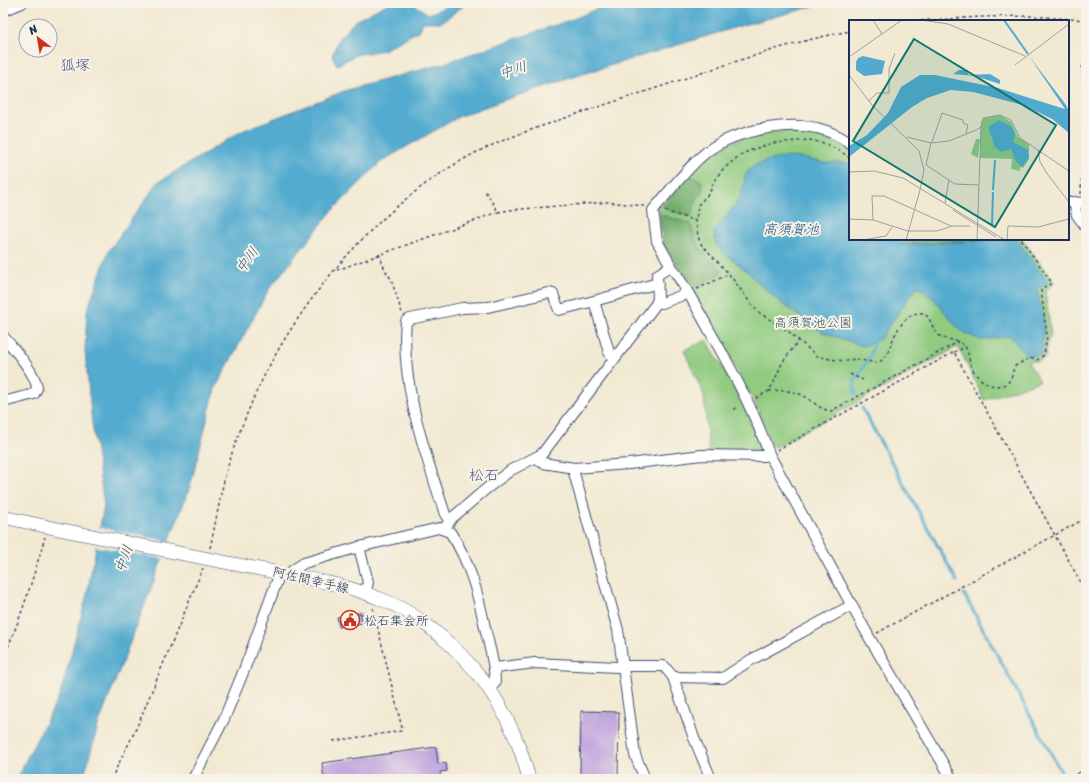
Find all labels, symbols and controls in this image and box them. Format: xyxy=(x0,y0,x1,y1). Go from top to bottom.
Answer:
north arrow xyxy=(18,18,58,58)
text: N xyxy=(24,20,42,40)
inset map xyxy=(849,20,1069,240)
district label: 狐塚 xyxy=(60,52,90,78)
water label: 中川 xyxy=(496,54,530,86)
water label: 高須賀池 xyxy=(763,217,820,242)
water label: 中川 xyxy=(229,241,265,279)
park label: 高須賀池公園 xyxy=(774,311,852,334)
district label: 松石 xyxy=(469,462,499,488)
water label: 中川 xyxy=(107,542,141,576)
street label: 阿佐間幸手線 xyxy=(270,560,353,600)
public building icon: 松石集会所 xyxy=(339,609,361,631)
place label: 松石集会所 xyxy=(364,609,429,632)

